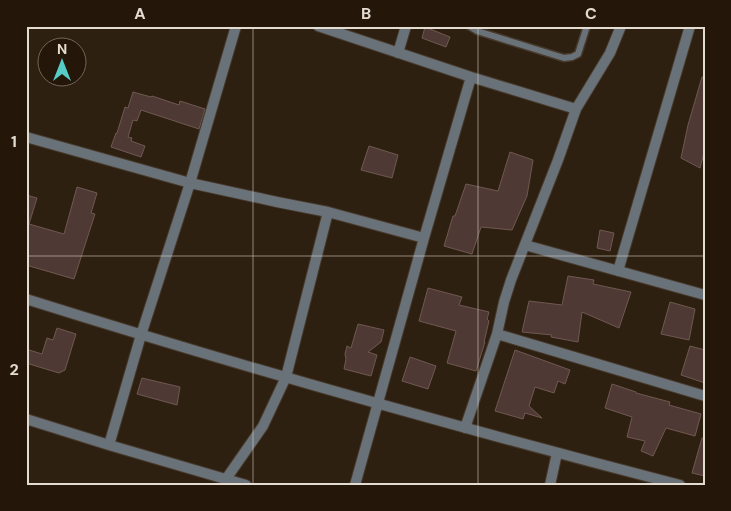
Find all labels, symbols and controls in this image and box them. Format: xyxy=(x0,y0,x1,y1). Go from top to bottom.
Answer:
text: A xyxy=(134,3,146,24)
text: B xyxy=(361,3,371,24)
text: C xyxy=(585,3,597,24)
north arrow xyxy=(38,38,88,88)
text: N xyxy=(57,40,67,58)
text: 1 xyxy=(11,131,17,152)
text: 2 xyxy=(9,359,19,380)

